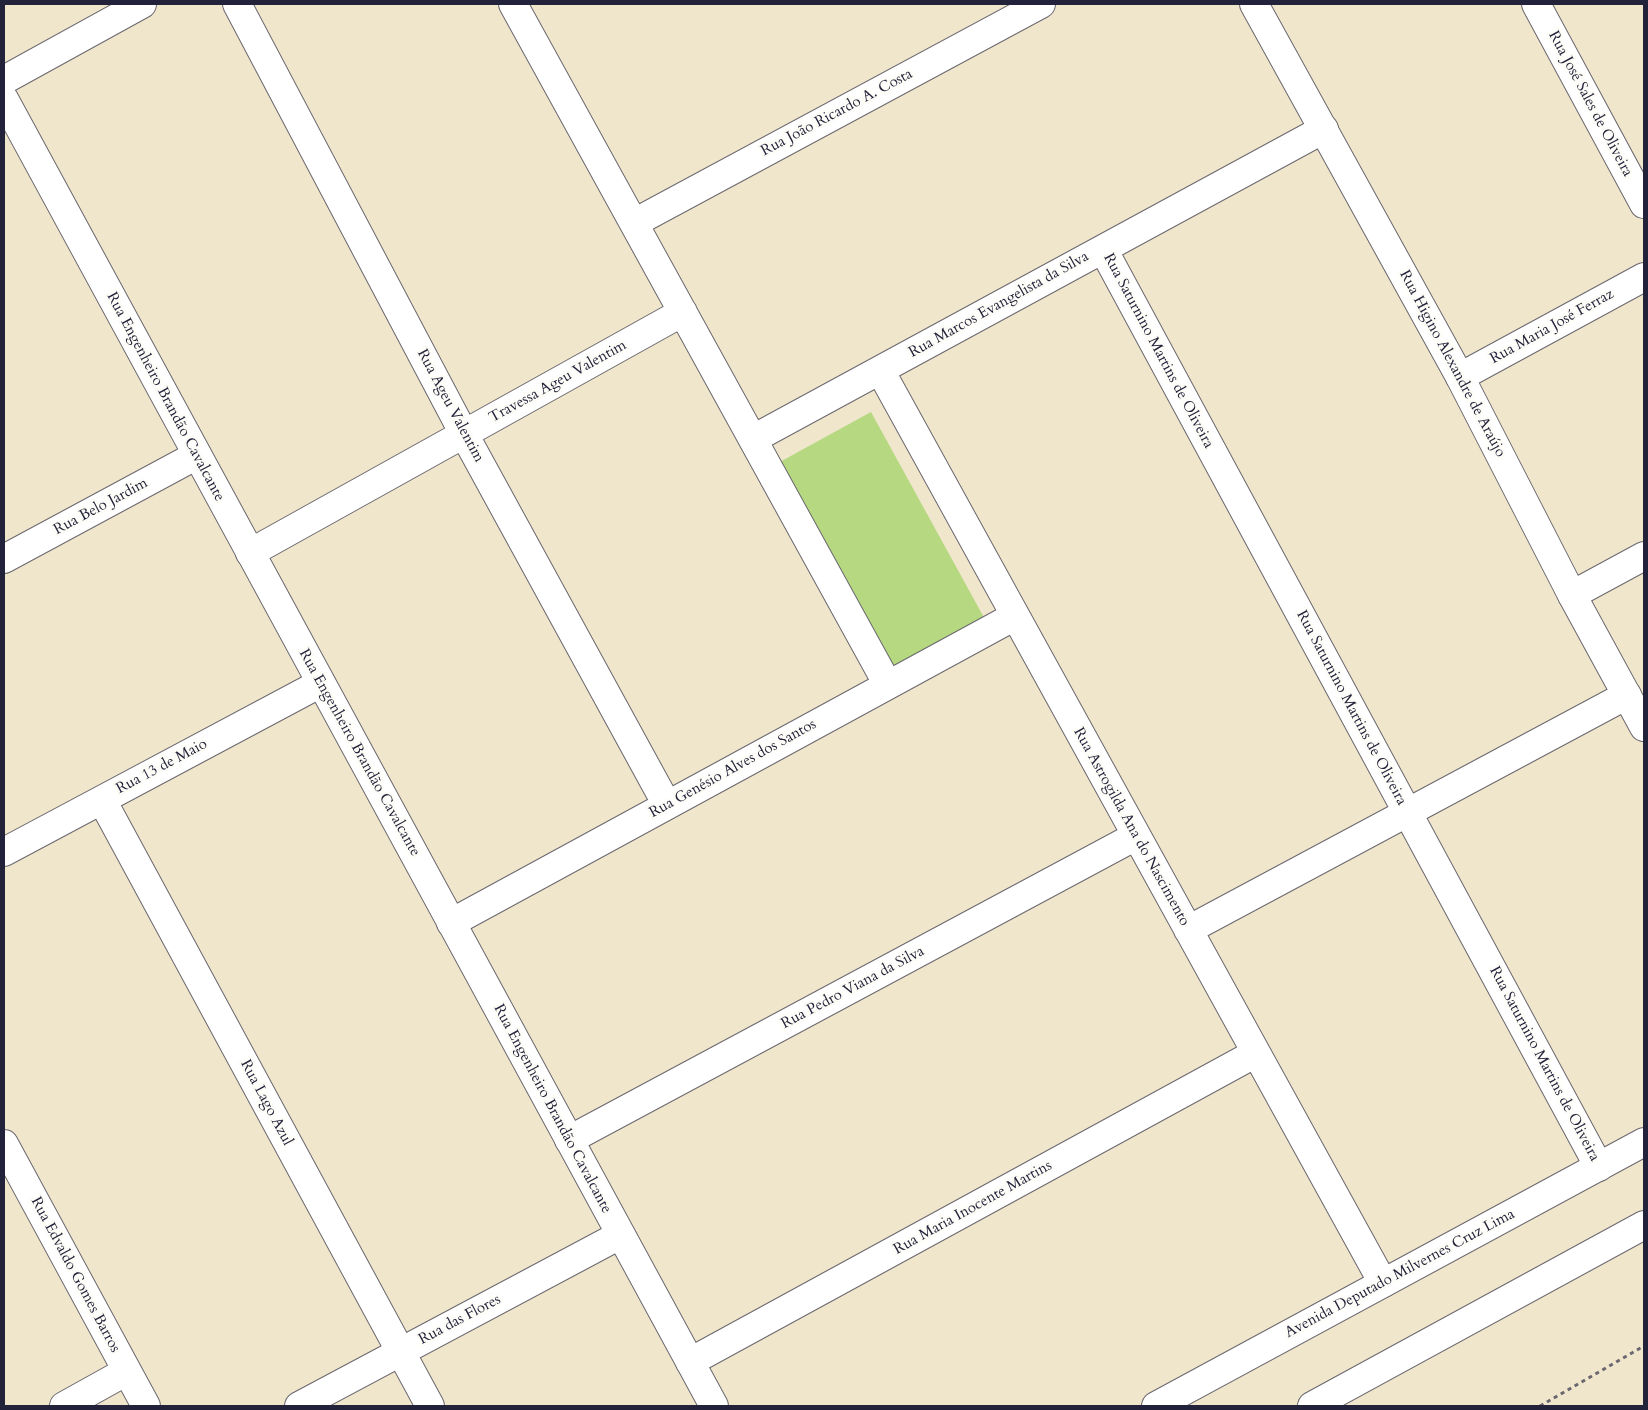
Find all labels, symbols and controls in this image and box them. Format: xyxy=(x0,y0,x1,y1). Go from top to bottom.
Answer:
street label: Rua José Sales de Oliveira xyxy=(1544,28,1636,180)
street label: Rua João Ricardo A. Costa xyxy=(758,65,916,161)
street label: Rua Marcos Evangelista da Silva xyxy=(906,248,1092,362)
street label: Rua Saturnino Martins de Oliveira xyxy=(1099,251,1217,451)
street label: Rua Higino Alexandre de Araújo xyxy=(1395,267,1509,461)
street label: Rua Maria José Ferraz xyxy=(1487,286,1617,368)
street label: Rua Engenheiro Brandão Cavalcante xyxy=(102,289,228,505)
street label: Travessa Ageu Valentim xyxy=(486,337,630,427)
street label: Rua Ageu Valentim xyxy=(413,346,487,466)
street label: Rua Belo Jardim xyxy=(51,475,151,539)
street label: Rua Saturnino Martins de Oliveira xyxy=(1292,608,1410,808)
street label: Rua Engenheiro Brandão Cavalcante xyxy=(294,646,424,860)
street label: Rua Genésio Alves dos Santos xyxy=(646,716,820,822)
street label: Rua Astrogilda Ana do Nascimento xyxy=(1069,725,1193,929)
street label: Rua 13 de Maio xyxy=(113,736,211,798)
street label: Rua Pedro Viana da Silva xyxy=(778,943,928,1033)
street label: Rua Saturnino Martins de Oliveira xyxy=(1485,964,1603,1164)
street label: Rua Engenheiro Brandão Cavalcante xyxy=(489,1001,615,1217)
street label: Rua Lago Azul xyxy=(236,1057,296,1149)
street label: Rua Maria Inocente Martins xyxy=(891,1157,1055,1259)
street label: Rua Edvaldo Gomes Barros xyxy=(26,1194,124,1356)
street label: Avenida Deputado Milvernes Cruz Lima xyxy=(1282,1206,1518,1342)
street label: Rua das Flores xyxy=(416,1291,504,1349)

